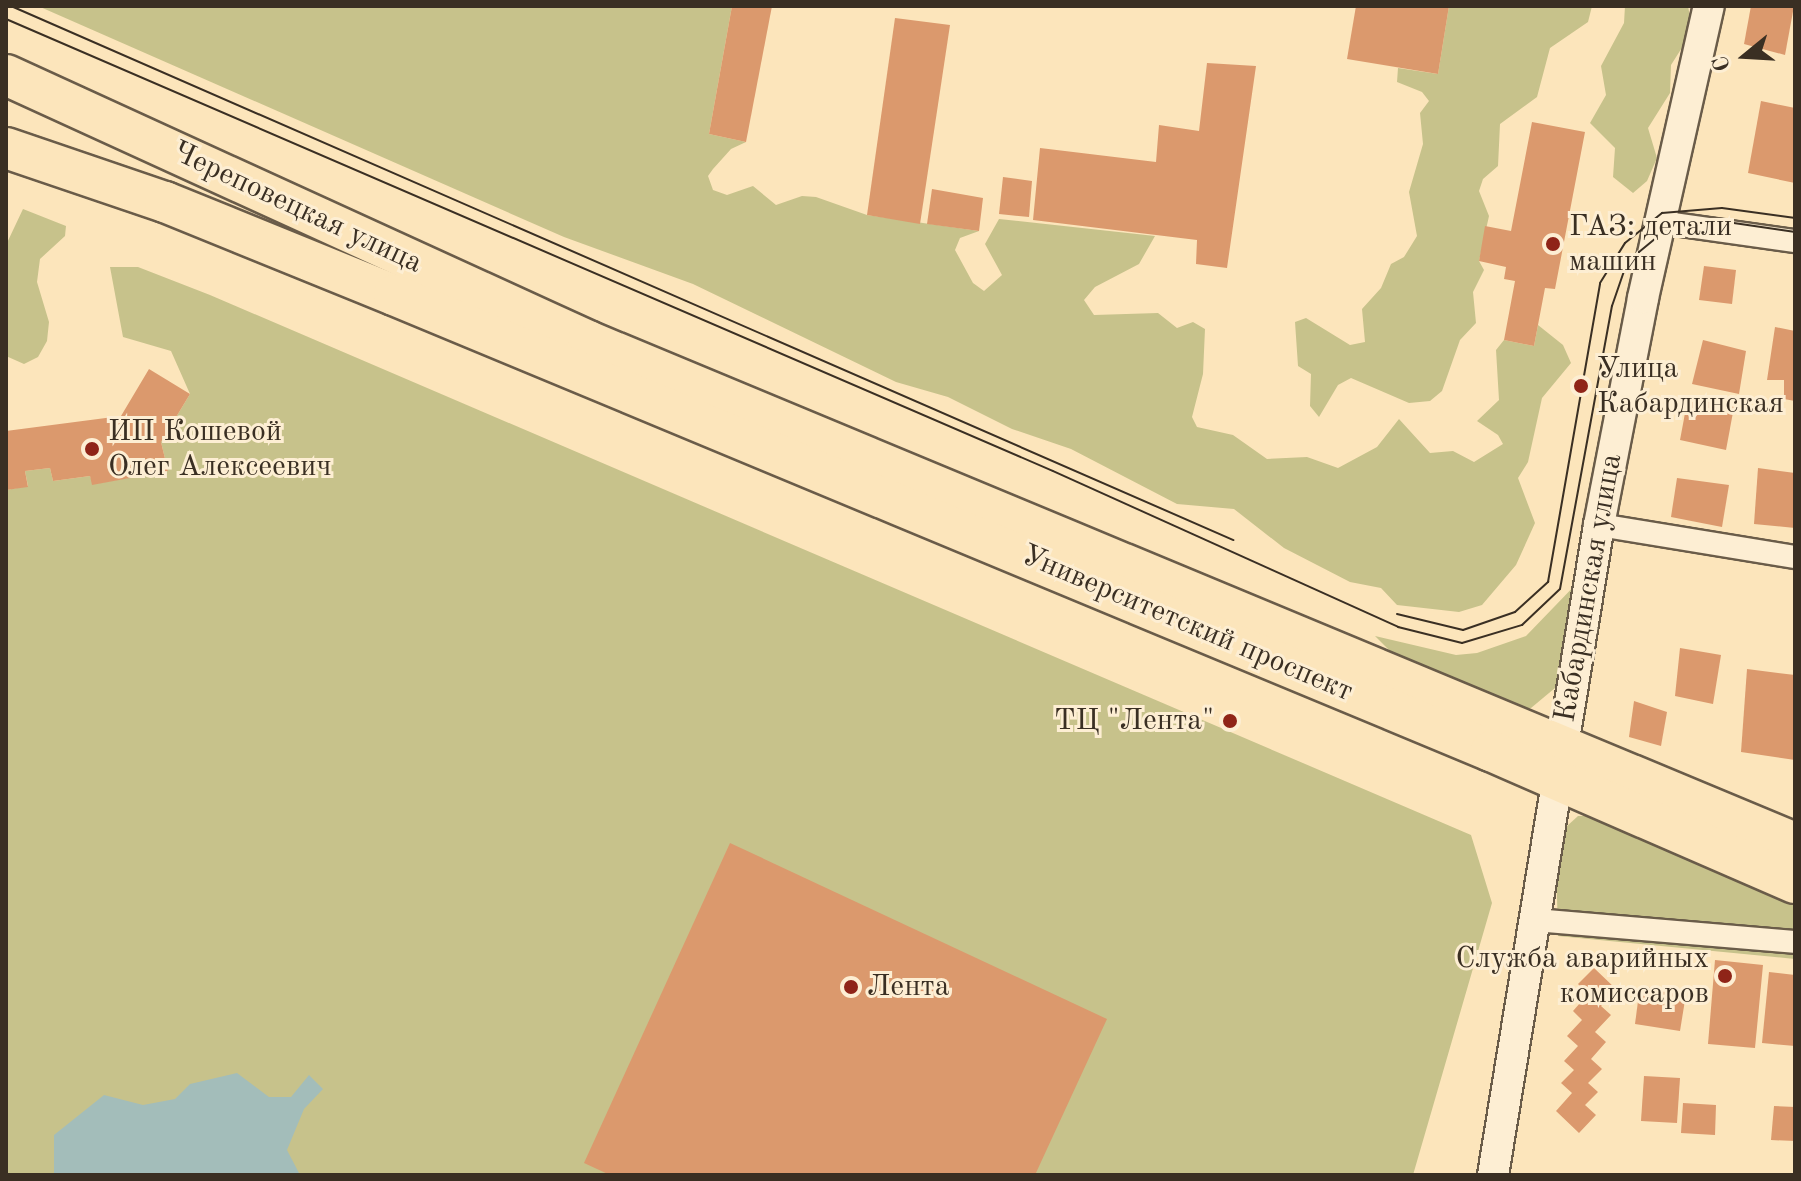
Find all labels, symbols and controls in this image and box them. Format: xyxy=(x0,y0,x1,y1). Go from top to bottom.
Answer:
north arrow xyxy=(1705,16,1785,96)
text: С xyxy=(1709,53,1735,74)
street label: Череповецкая улица xyxy=(166,134,428,282)
place label: ГАЗ: детали машин xyxy=(1569,209,1732,280)
marker: ГАЗ: детали машин xyxy=(1544,235,1562,253)
place label: Улица Кабардинская xyxy=(1597,351,1784,422)
marker: Улица Кабардинская xyxy=(1572,377,1590,395)
place label: ИП Кошевой Олег Алексеевич xyxy=(108,414,331,484)
marker: ИП Кошевой Олег Алексеевич xyxy=(83,440,101,458)
street label: Кабардинская улица xyxy=(1548,451,1630,725)
street label: Университетский проспект xyxy=(1016,538,1358,710)
place label: ТЦ "Лента" xyxy=(1054,703,1214,739)
marker: ТЦ "Лента" xyxy=(1221,712,1239,730)
place label: Служба аварийных комиссаров xyxy=(1456,941,1709,1012)
marker: Служба аварийных комиссаров xyxy=(1716,967,1734,985)
place label: Лента xyxy=(867,969,950,1005)
marker: Лента xyxy=(842,978,860,996)

